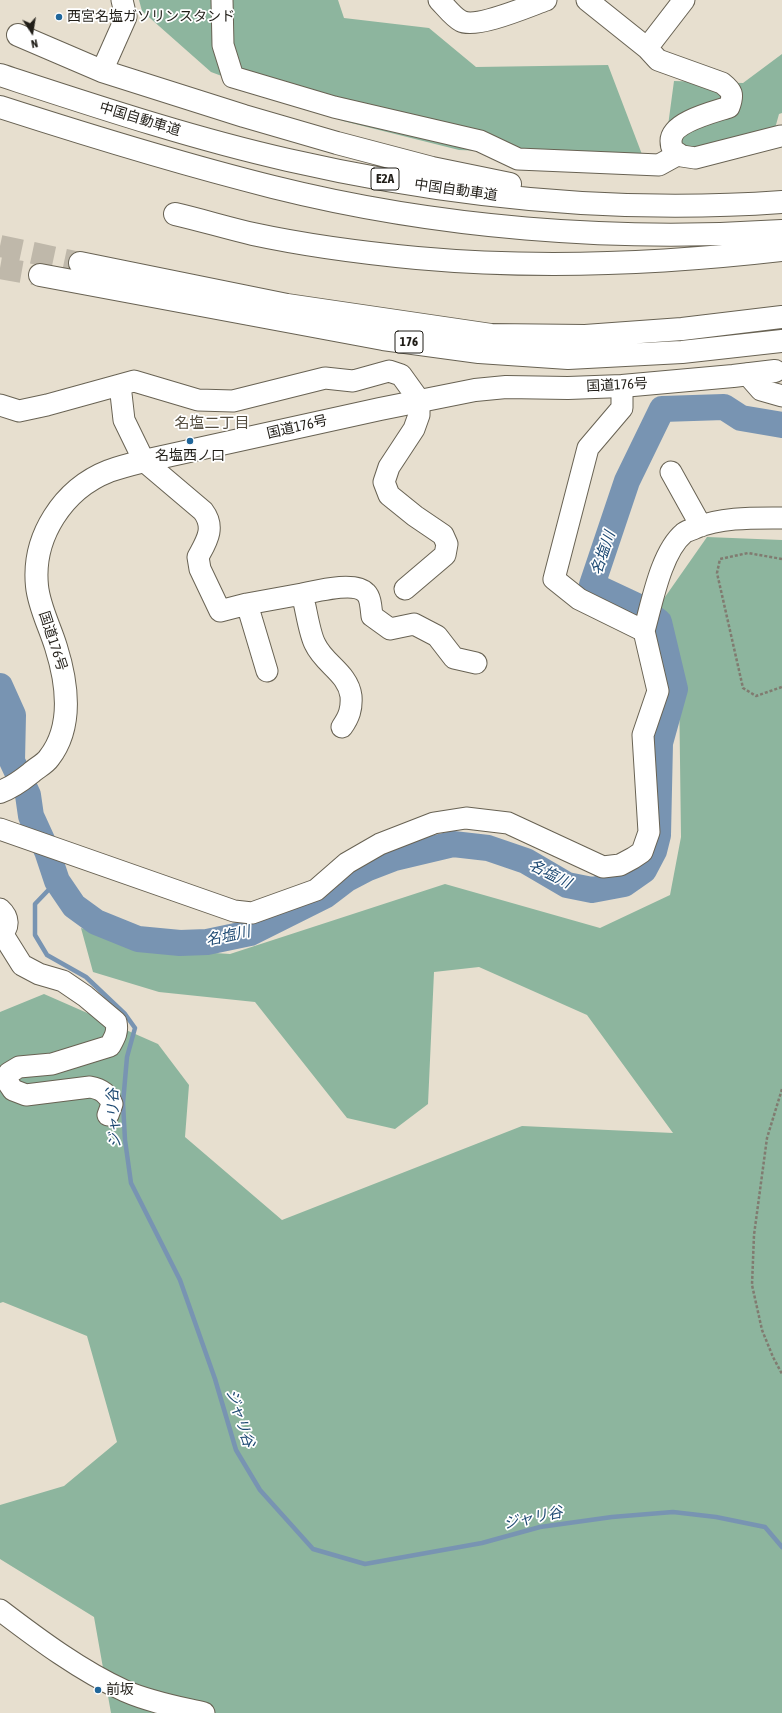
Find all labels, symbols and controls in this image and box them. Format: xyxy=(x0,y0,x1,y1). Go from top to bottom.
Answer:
place label: 西宮名塩ガソリンスタンド xyxy=(67,9,235,25)
north arrow xyxy=(12,12,52,52)
marker: 西宮名塩ガソリンスタンド xyxy=(54,12,64,22)
text: N xyxy=(30,37,39,50)
street label: 中国自動車道 xyxy=(97,99,183,139)
road number: E2A xyxy=(371,168,399,190)
street label: 中国自動車道 xyxy=(413,176,499,204)
road number: 176 xyxy=(395,331,423,353)
street label: 国道176号 xyxy=(586,375,648,395)
street label: 国道176号 xyxy=(265,412,329,442)
district label: 名塩二丁目 xyxy=(175,414,249,432)
marker: 名塩西ノ口 xyxy=(185,436,195,446)
place label: 名塩西ノ口 xyxy=(155,448,225,464)
water label: 名塩川 xyxy=(587,529,619,577)
street label: 国道176号 xyxy=(35,609,71,673)
water label: 名塩川 xyxy=(526,856,574,892)
water label: 名塩川 xyxy=(204,923,252,949)
water label: ジャリ谷 xyxy=(103,1088,125,1148)
water label: ジャリ谷 xyxy=(222,1387,258,1449)
water label: ジャリ谷 xyxy=(502,1503,564,1533)
place label: 前坂 xyxy=(106,1682,134,1698)
marker: 前坂 xyxy=(93,1685,103,1695)

